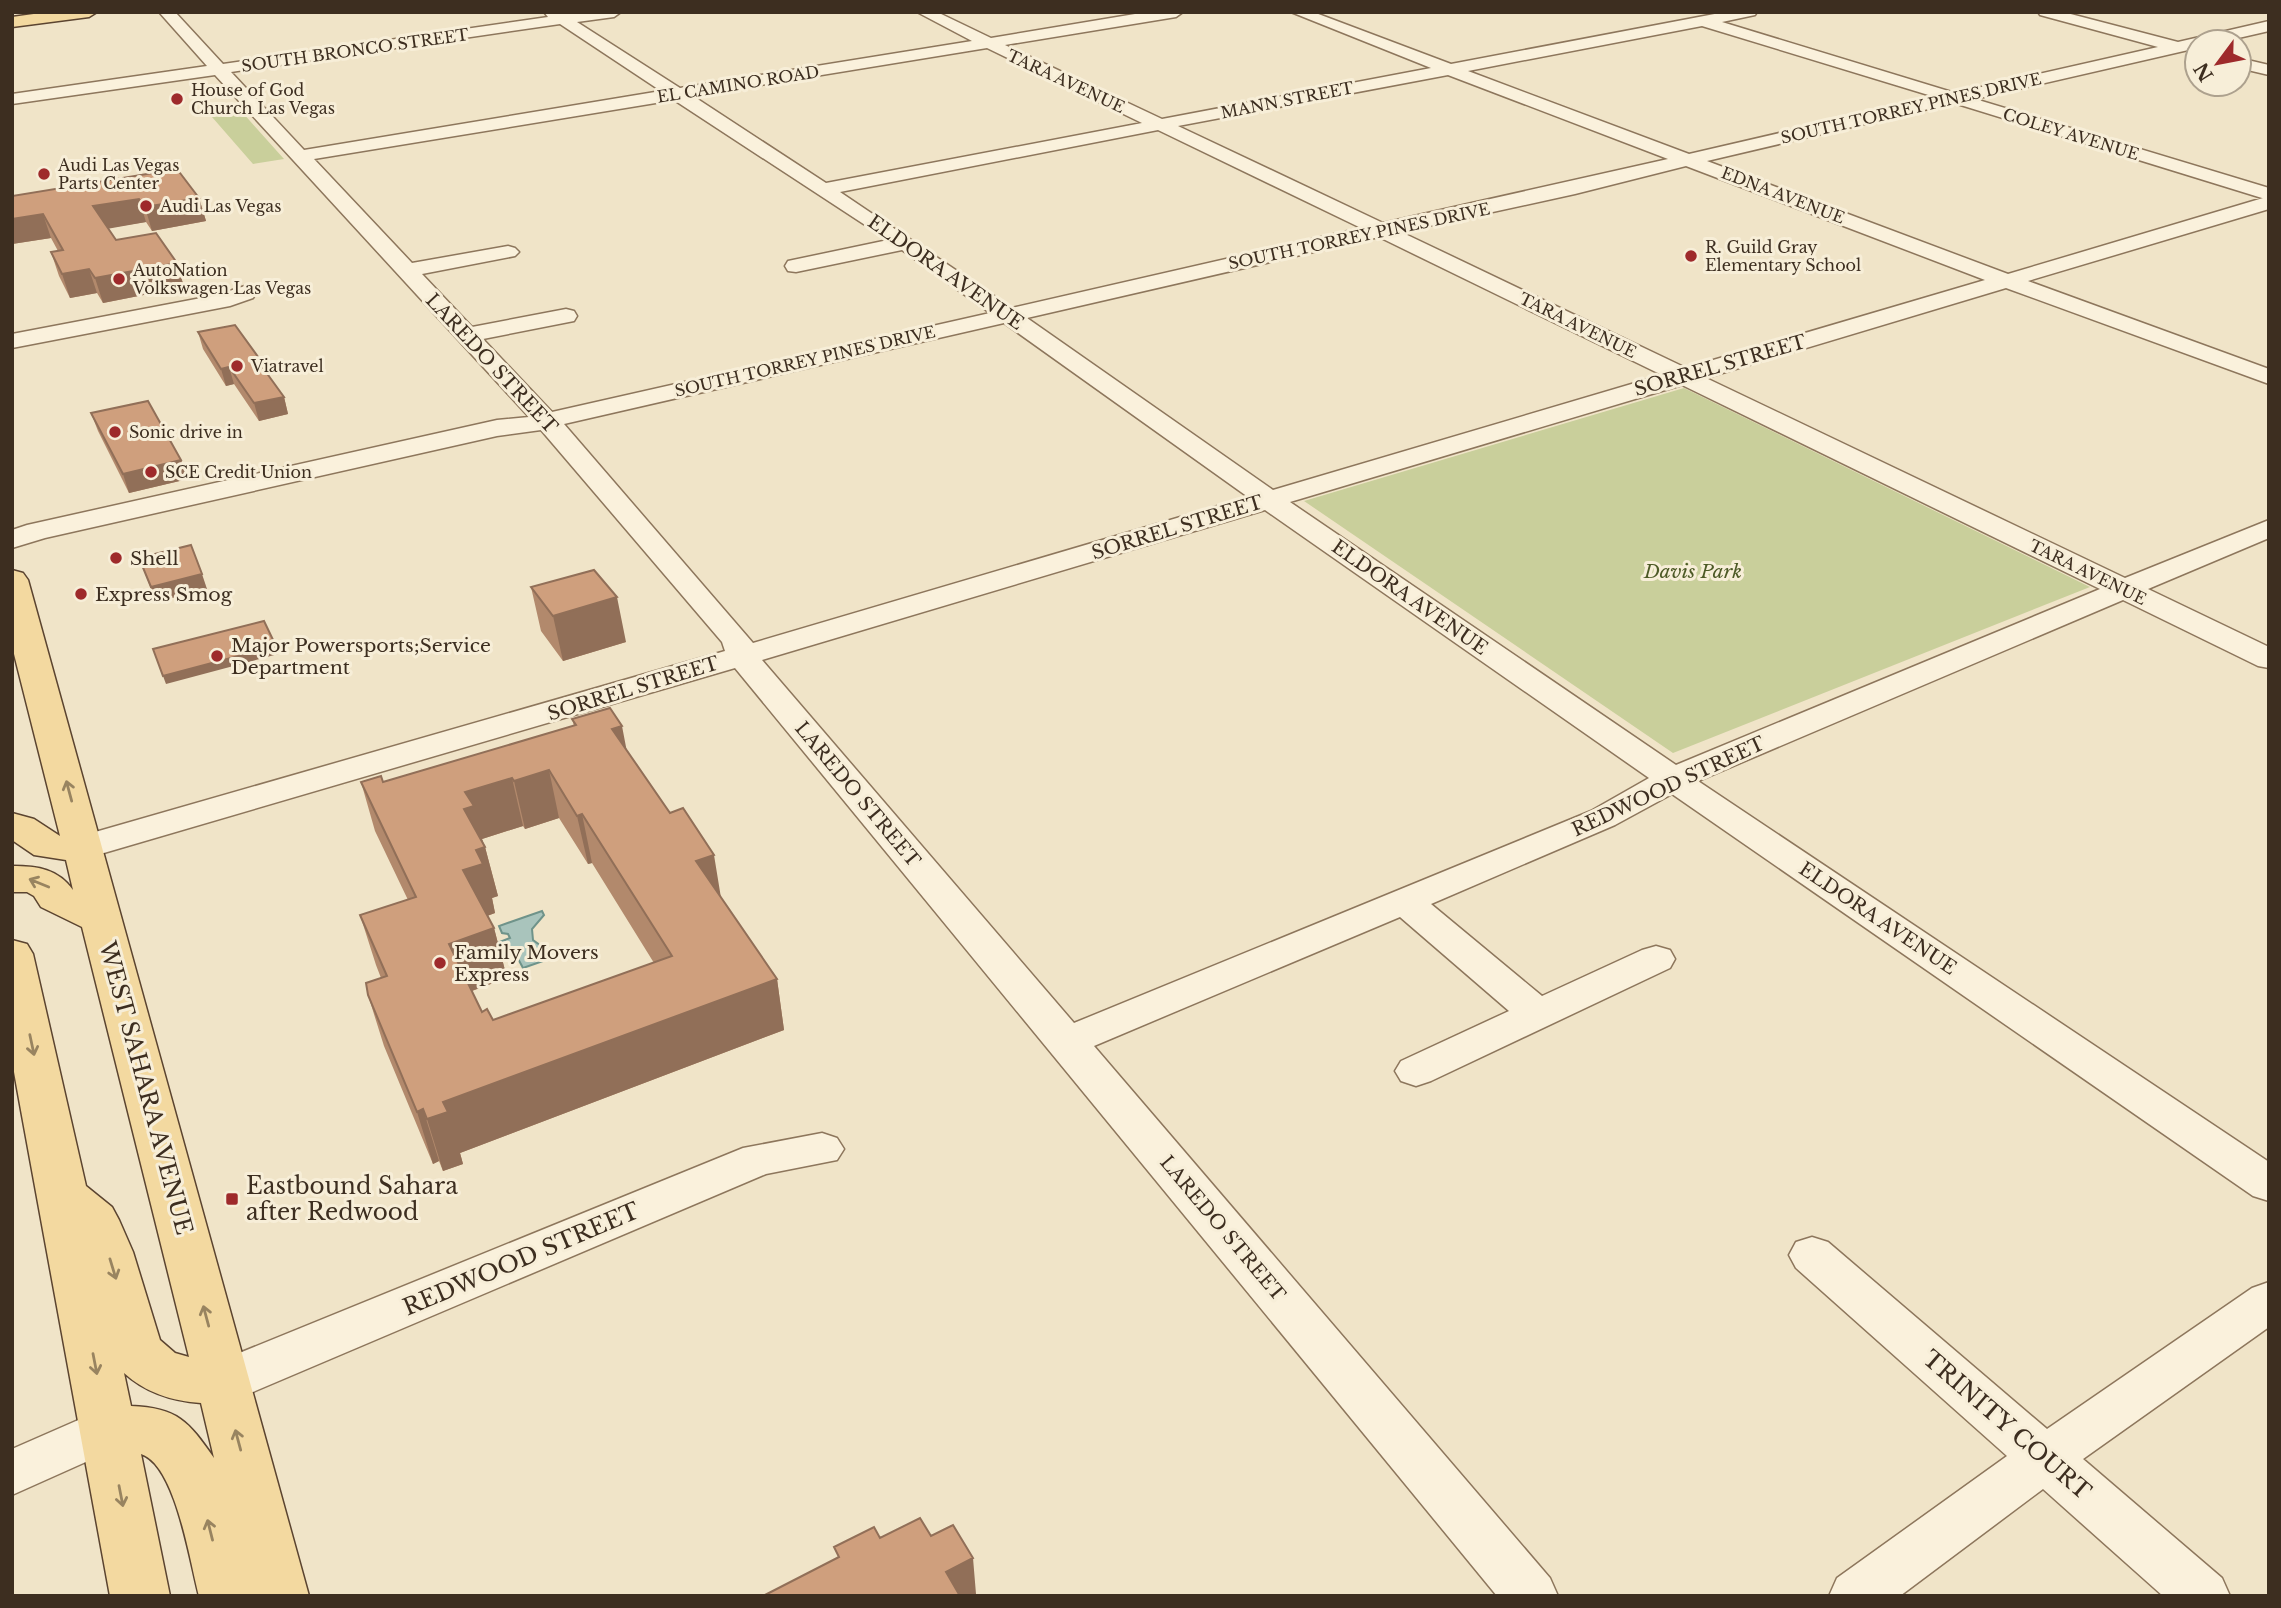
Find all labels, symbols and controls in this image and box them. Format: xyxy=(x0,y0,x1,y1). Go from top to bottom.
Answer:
street label: SOUTH BRONCO STREET xyxy=(240,24,470,76)
north arrow xyxy=(2183,28,2253,98)
street label: TARA AVENUE xyxy=(1004,45,1128,117)
text: N xyxy=(2189,58,2218,85)
street label: EL CAMINO ROAD xyxy=(655,61,821,107)
street label: SOUTH TORREY PINES DRIVE xyxy=(1779,68,2043,148)
street label: MANN STREET xyxy=(1219,77,1355,123)
place label: House of God Church Las Vegas xyxy=(191,80,335,118)
marker: House of God Church Las Vegas xyxy=(169,91,185,107)
street label: COLEY AVENUE xyxy=(2001,104,2141,164)
place label: Audi Las Vegas Parts Center xyxy=(57,155,180,193)
street label: EDNA AVENUE xyxy=(1718,162,1848,228)
marker: Audi Las Vegas Parts Center xyxy=(36,166,52,182)
place label: Audi Las Vegas xyxy=(159,196,282,216)
marker: Audi Las Vegas xyxy=(138,198,154,214)
street label: SOUTH TORREY PINES DRIVE xyxy=(1226,198,1492,274)
street label: ELDORA AVENUE xyxy=(863,210,1028,335)
place label: R. Guild Gray Elementary School xyxy=(1705,237,1861,275)
marker: R. Guild Gray Elementary School xyxy=(1683,248,1699,264)
place label: AutoNation Volkswagen Las Vegas xyxy=(132,260,311,298)
marker: AutoNation Volkswagen Las Vegas xyxy=(111,271,127,287)
street label: TARA AVENUE xyxy=(1516,288,1640,362)
street label: LAREDO STREET xyxy=(421,289,562,438)
street label: SOUTH TORREY PINES DRIVE xyxy=(673,321,937,401)
street label: SORREL STREET xyxy=(1632,330,1809,401)
place label: Viatravel xyxy=(250,356,324,376)
marker: Viatravel xyxy=(229,358,245,374)
place label: Sonic drive in xyxy=(129,422,243,442)
marker: Sonic drive in xyxy=(107,424,123,440)
place label: SCE Credit Union xyxy=(165,462,312,482)
marker: SCE Credit Union xyxy=(143,464,159,480)
street label: SORREL STREET xyxy=(1089,491,1265,564)
street label: ELDORA AVENUE xyxy=(1327,535,1492,660)
street label: TARA AVENUE xyxy=(2026,535,2150,609)
place label: Shell xyxy=(130,547,179,570)
marker: Shell xyxy=(108,550,124,566)
park label: Davis Park xyxy=(1643,560,1742,583)
place label: Express Smog xyxy=(95,583,233,606)
marker: Express Smog xyxy=(73,586,89,602)
place label: Major Powersports;Service Department xyxy=(231,634,491,679)
marker: Major Powersports;Service Department xyxy=(209,648,225,664)
street label: SORREL STREET xyxy=(545,652,721,725)
street label: LAREDO STREET xyxy=(790,717,925,872)
street label: REDWOOD STREET xyxy=(1568,732,1768,841)
one-way arrow xyxy=(62,780,75,803)
street label: ELDORA AVENUE xyxy=(1795,857,1961,980)
one-way arrow xyxy=(29,876,50,889)
street label: WEST SAHARA AVENUE xyxy=(93,937,199,1238)
place label: Family Movers Express xyxy=(454,941,599,986)
marker: Family Movers Express xyxy=(432,955,448,971)
one-way arrow xyxy=(25,1033,39,1056)
street label: LAREDO STREET xyxy=(1155,1151,1290,1306)
place label: Eastbound Sahara after Redwood xyxy=(246,1172,458,1226)
marker: Eastbound Sahara after Redwood xyxy=(224,1191,240,1207)
street label: REDWOOD STREET xyxy=(399,1196,644,1322)
one-way arrow xyxy=(108,1258,121,1280)
one-way arrow xyxy=(199,1305,212,1328)
street label: TRINITY COURT xyxy=(1917,1344,2097,1506)
one-way arrow xyxy=(89,1352,103,1375)
one-way arrow xyxy=(231,1429,244,1451)
one-way arrow xyxy=(115,1484,128,1507)
one-way arrow xyxy=(203,1519,217,1542)

